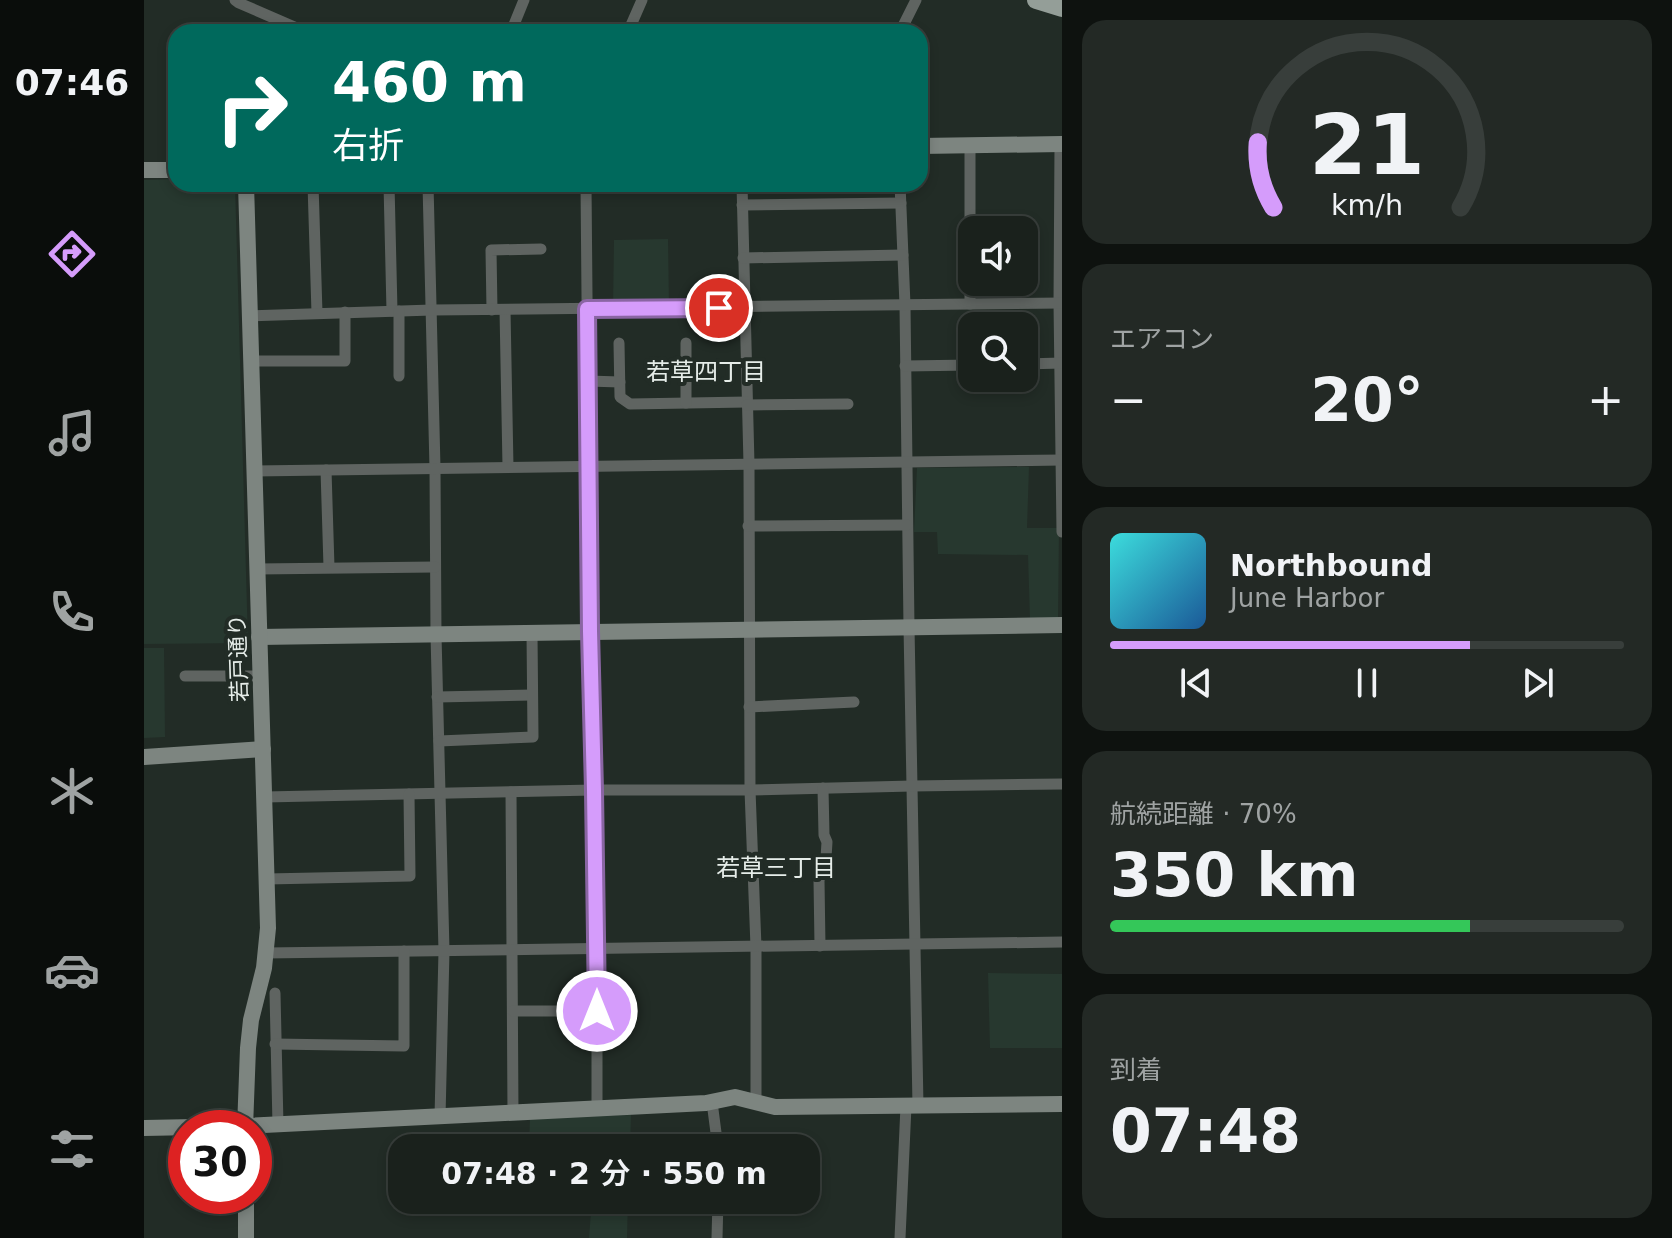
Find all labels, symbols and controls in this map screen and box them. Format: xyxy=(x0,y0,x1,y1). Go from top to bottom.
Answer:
text: 460 m xyxy=(332,49,527,114)
icon: right xyxy=(200,56,304,160)
text: 07:46 xyxy=(15,62,129,103)
text: 21 xyxy=(1309,96,1425,193)
text: 右折 xyxy=(332,125,404,166)
text: km/h xyxy=(1331,188,1403,222)
map controls xyxy=(958,216,1038,392)
button: sound xyxy=(958,216,1038,296)
icon: directions xyxy=(44,226,100,282)
pin xyxy=(685,274,753,342)
icon: arrive xyxy=(697,286,741,330)
button: search xyxy=(958,312,1038,392)
text: エアコン xyxy=(1110,324,1214,354)
district label: 若草四丁目 xyxy=(646,358,766,386)
text: 20° xyxy=(1310,365,1424,435)
text: − xyxy=(1110,374,1147,425)
text: + xyxy=(1587,374,1624,425)
icon: music xyxy=(44,405,100,461)
text: Northbound xyxy=(1230,548,1433,583)
text: June Harbor xyxy=(1230,583,1384,613)
icon: phone xyxy=(44,584,100,640)
street label: 若戸通り xyxy=(224,614,253,702)
icon: previous xyxy=(1174,661,1218,705)
icon: pause xyxy=(1345,661,1389,705)
icon: next xyxy=(1516,661,1560,705)
icon: climate xyxy=(44,763,100,819)
text: 航続距離 · 70% xyxy=(1110,799,1297,829)
text: 350 km xyxy=(1110,840,1359,910)
district label: 若草三丁目 xyxy=(716,854,836,882)
icon: car xyxy=(44,942,100,998)
position arrow xyxy=(555,969,639,1053)
text: 到着 xyxy=(1110,1055,1162,1085)
text: 07:48 xyxy=(1110,1096,1301,1166)
speed limit sign: 30 xyxy=(168,1110,272,1214)
icon: filters xyxy=(44,1121,100,1177)
text: 07:48 · 2 分 · 550 m xyxy=(441,1156,767,1191)

